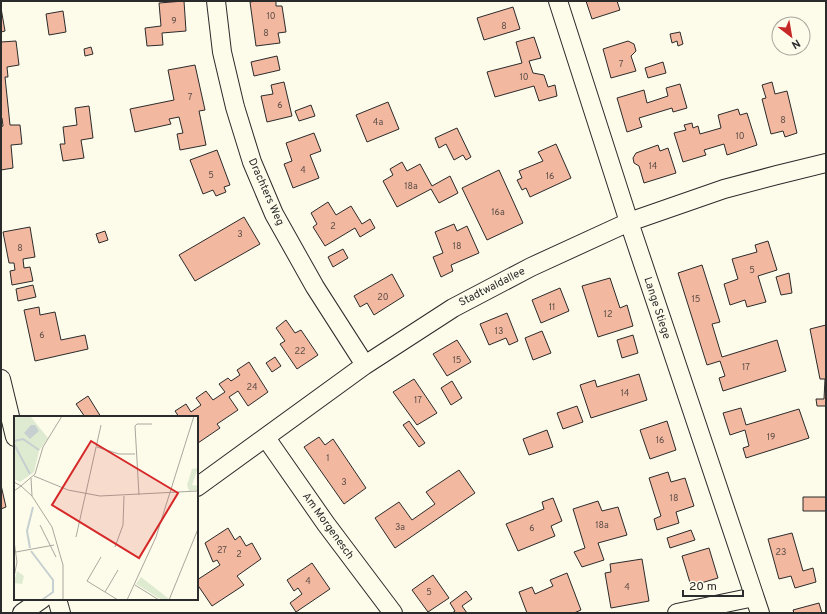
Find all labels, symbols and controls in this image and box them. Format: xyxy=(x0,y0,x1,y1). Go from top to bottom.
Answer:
house number: 10 xyxy=(266,11,276,22)
house number: 9 xyxy=(171,16,177,27)
north arrow xyxy=(771,16,811,56)
house number: 8 xyxy=(501,21,507,32)
house number: 8 xyxy=(263,28,269,39)
text: N xyxy=(789,36,803,52)
house number: 7 xyxy=(619,59,624,70)
house number: 10 xyxy=(519,72,529,83)
house number: 7 xyxy=(188,92,193,103)
house number: 6 xyxy=(277,100,283,111)
house number: 8 xyxy=(780,115,786,126)
house number: 4a xyxy=(373,117,383,128)
house number: 10 xyxy=(735,131,745,142)
street label: Drachters Weg xyxy=(245,156,287,228)
house number: 14 xyxy=(649,161,658,172)
house number: 4 xyxy=(300,165,306,176)
house number: 5 xyxy=(208,170,214,181)
house number: 16 xyxy=(546,171,554,182)
house number: 18a xyxy=(404,181,418,192)
house number: 16a xyxy=(491,207,505,218)
house number: 2 xyxy=(330,221,336,232)
house number: 3 xyxy=(237,229,243,240)
house number: 18 xyxy=(453,241,461,252)
house number: 8 xyxy=(17,243,23,254)
street label: Stadtwaldallee xyxy=(456,264,528,310)
house number: 5 xyxy=(749,265,755,276)
street label: Lange Stiege xyxy=(640,275,674,341)
house number: 20 xyxy=(377,292,389,303)
house number: 15 xyxy=(692,294,700,305)
house number: 11 xyxy=(549,302,555,313)
house number: 12 xyxy=(604,309,612,320)
house number: 13 xyxy=(495,326,503,337)
house number: 6 xyxy=(39,330,45,341)
house number: 22 xyxy=(294,346,306,357)
house number: 15 xyxy=(453,355,461,366)
house number: 17 xyxy=(742,362,750,373)
house number: 24 xyxy=(246,382,258,393)
house number: 14 xyxy=(621,388,630,399)
house number: 17 xyxy=(414,395,422,406)
inset map xyxy=(14,416,198,600)
house number: 19 xyxy=(767,432,775,443)
house number: 16 xyxy=(656,435,664,446)
house number: 1 xyxy=(326,453,330,464)
house number: 3 xyxy=(341,477,347,488)
street label: Am Morgenesch xyxy=(299,490,357,562)
house number: 18 xyxy=(670,493,678,504)
house number: 18a xyxy=(595,520,609,531)
house number: 3a xyxy=(395,522,405,533)
house number: 6 xyxy=(529,523,535,534)
house number: 27 xyxy=(217,545,227,556)
house number: 23 xyxy=(776,547,786,558)
house number: 2 xyxy=(236,549,242,560)
scale bar xyxy=(683,572,743,598)
house number: 4 xyxy=(305,576,311,587)
text: 20 m xyxy=(689,579,717,595)
house number: 4 xyxy=(624,582,630,593)
house number: 5 xyxy=(426,587,432,598)

